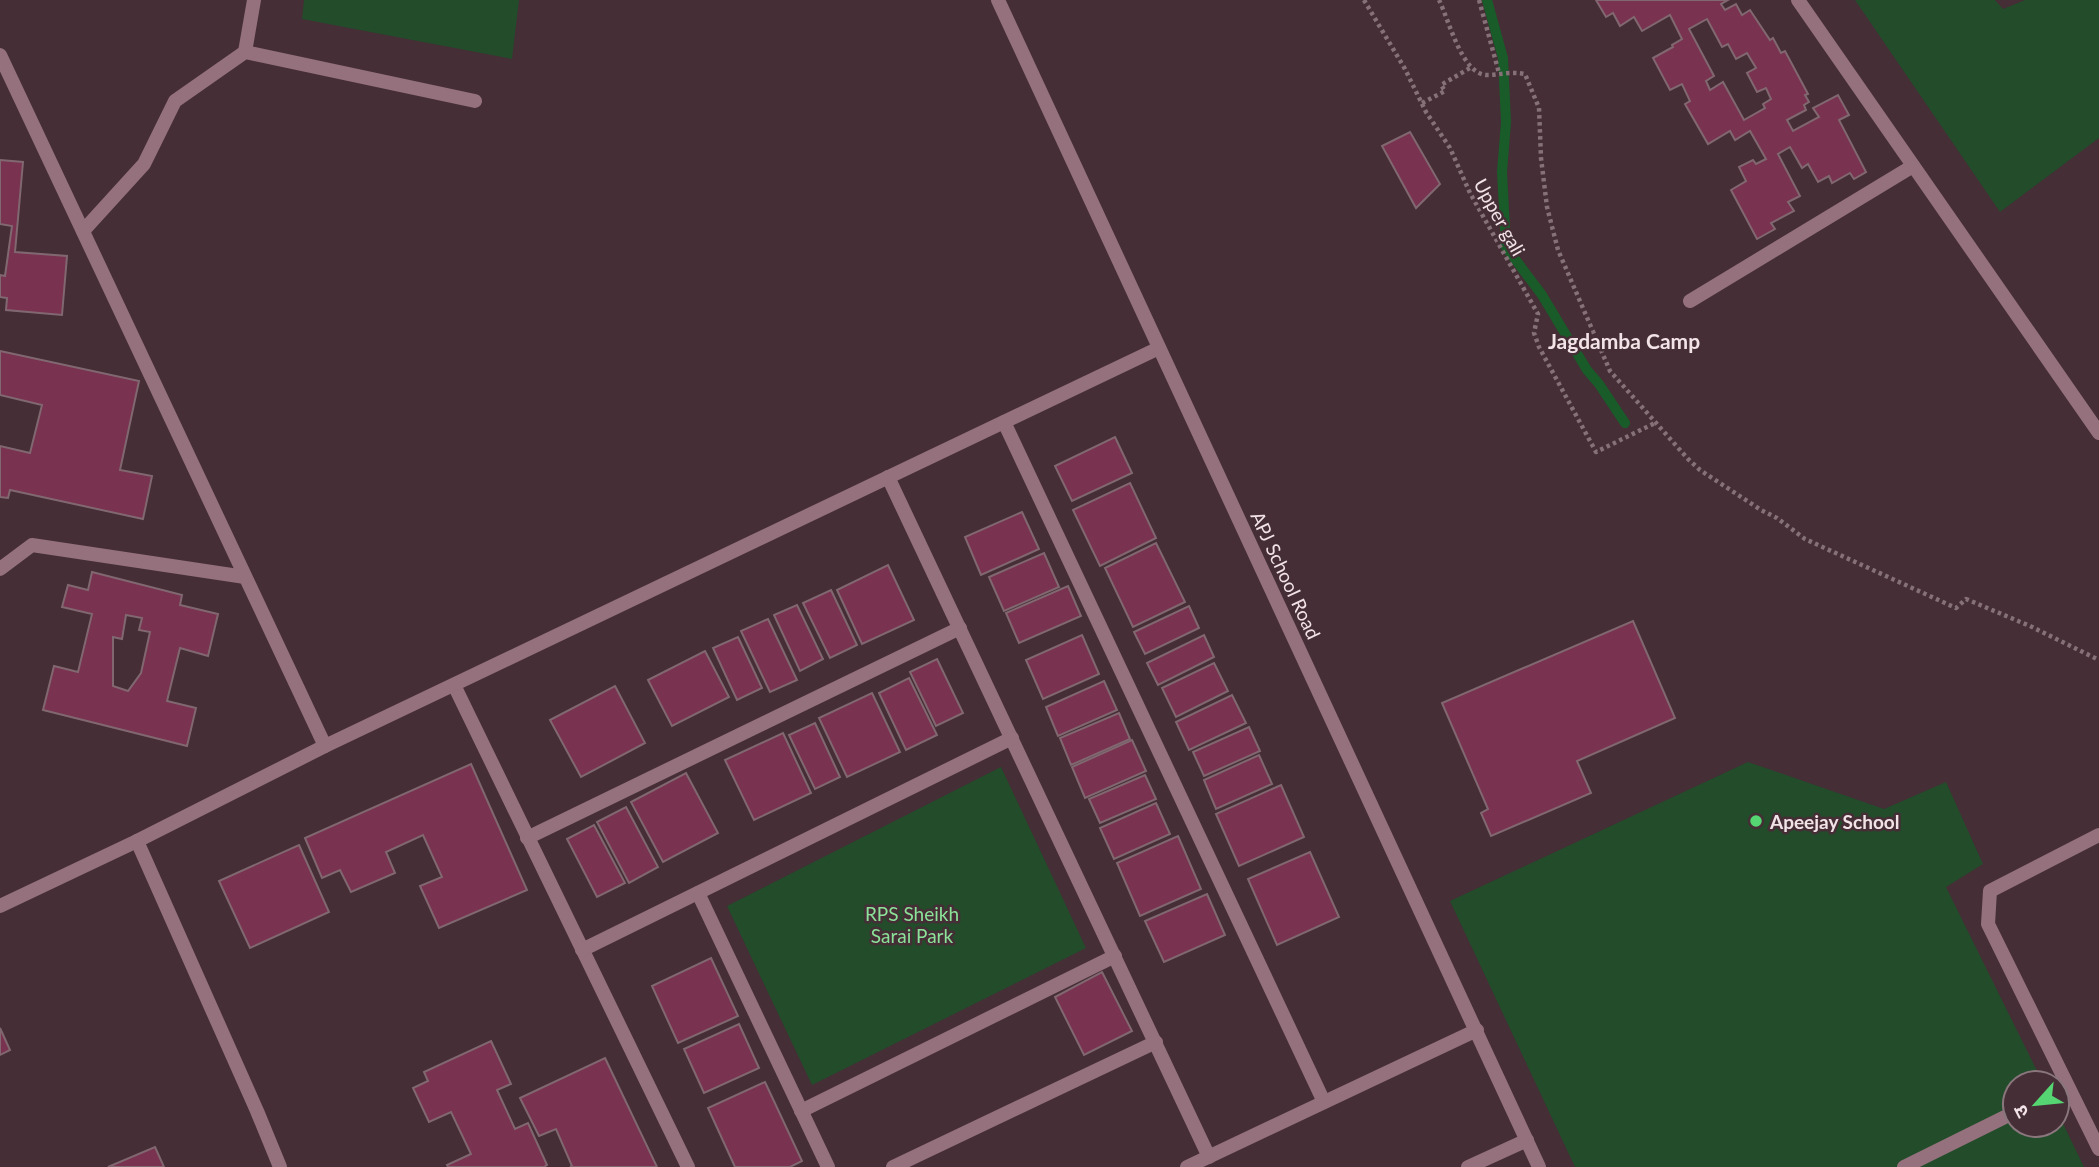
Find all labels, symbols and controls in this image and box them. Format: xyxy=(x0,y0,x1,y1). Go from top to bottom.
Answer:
street label: Upper gali xyxy=(1469,174,1531,260)
district label: Jagdamba Camp xyxy=(1548,328,1700,353)
street label: APJ School Road xyxy=(1246,507,1326,643)
place label: Apeejay School xyxy=(1769,810,1899,833)
marker: Apeejay School xyxy=(1748,813,1764,829)
park label: RPS Sheikh Sarai Park xyxy=(865,902,959,947)
north arrow xyxy=(2001,1069,2071,1139)
text: उ xyxy=(2007,1101,2033,1122)

